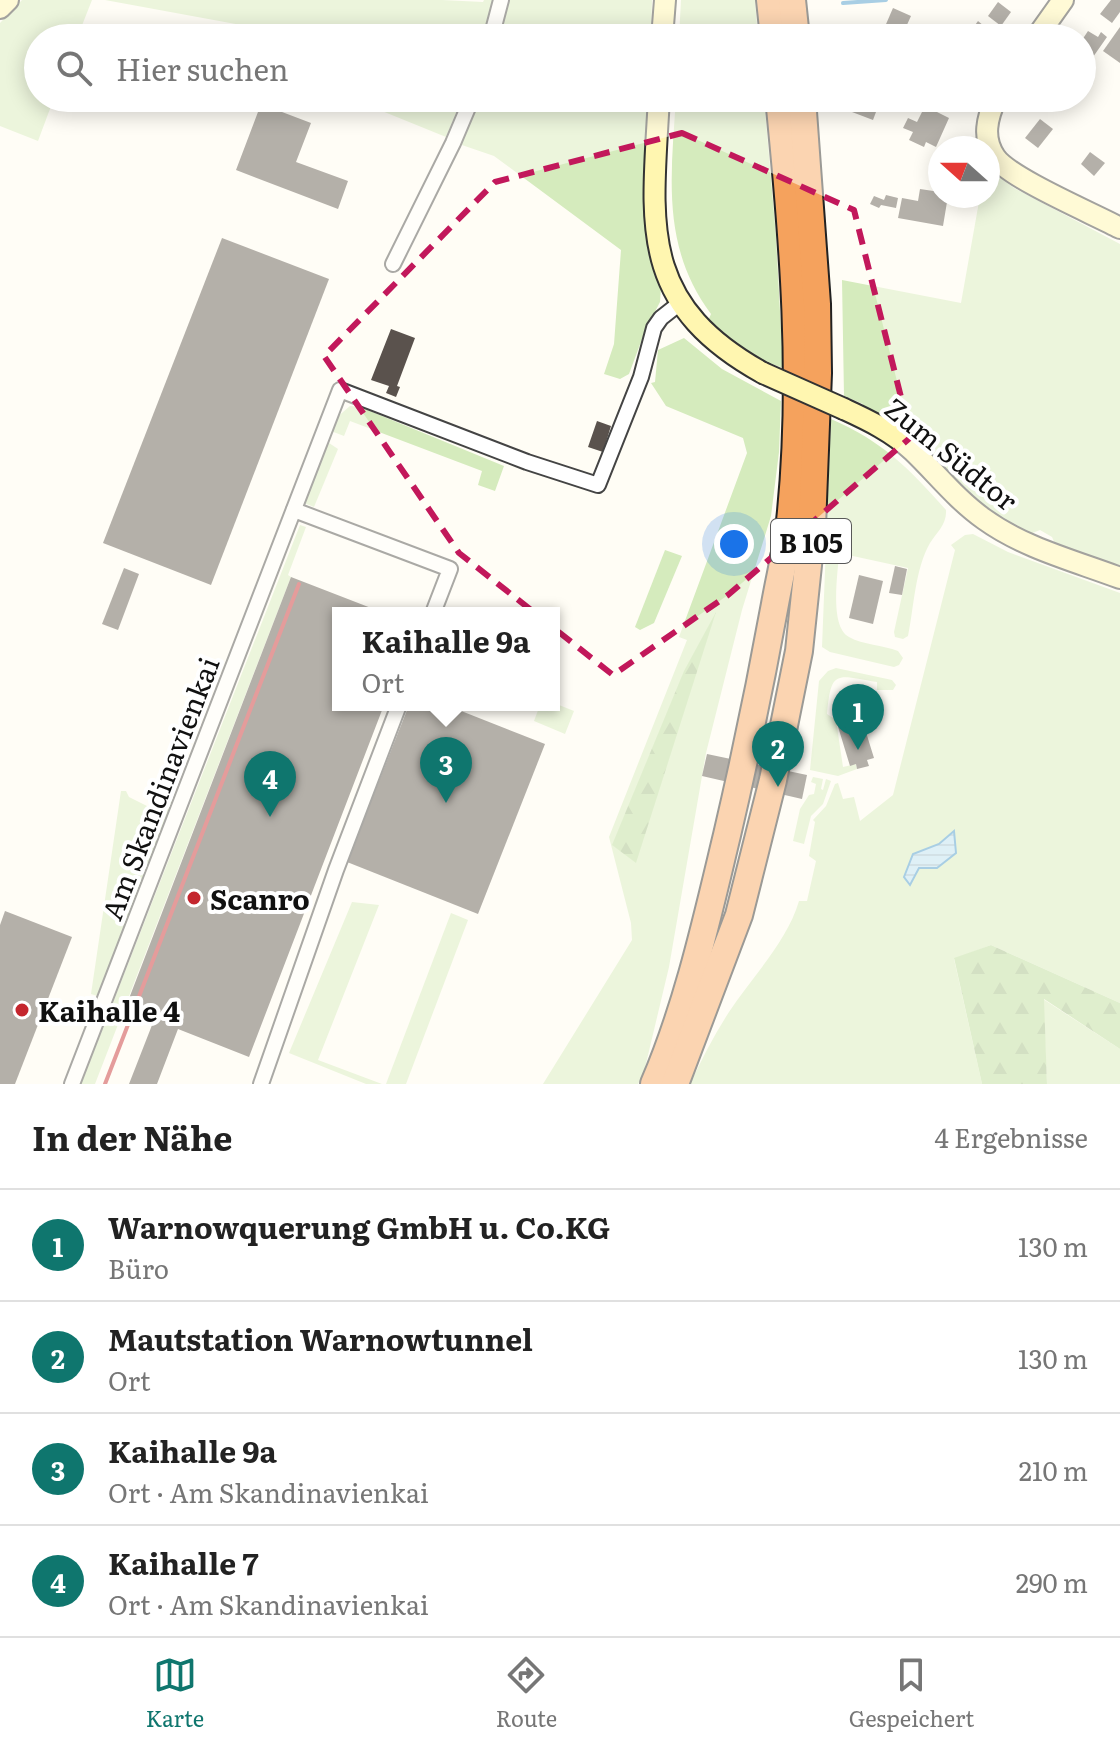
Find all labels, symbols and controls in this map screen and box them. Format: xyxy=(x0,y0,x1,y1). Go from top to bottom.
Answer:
search box xyxy=(24,24,1096,112)
icon: search xyxy=(52,46,96,90)
text: Hier suchen xyxy=(116,46,289,90)
north arrow xyxy=(928,136,1000,208)
street label: Zum Südtor xyxy=(877,386,1028,520)
road number: B 105 xyxy=(771,519,851,563)
your location xyxy=(714,524,754,564)
popup xyxy=(332,607,560,711)
text: Kaihalle 9a xyxy=(362,618,530,662)
street label: Am Skandinavienkai xyxy=(89,650,229,926)
text: Ort xyxy=(362,662,404,701)
pin: 1 xyxy=(832,684,884,750)
pin: 2 xyxy=(752,721,804,787)
pin: 3 xyxy=(420,737,472,803)
pin: 4 xyxy=(244,751,296,817)
place label: Scanro xyxy=(210,877,310,919)
marker: Scanro xyxy=(185,889,203,907)
place label: Kaihalle 4 xyxy=(38,989,180,1031)
marker: Kaihalle 4 xyxy=(13,1001,31,1019)
text: In der Nähe xyxy=(32,1111,232,1161)
text: 4 Ergebnisse xyxy=(935,1117,1088,1156)
text: Warnowquerung GmbH u. Co.KG xyxy=(108,1204,610,1248)
text: 1 xyxy=(53,1226,63,1265)
text: 130 m xyxy=(1018,1226,1088,1265)
text: Büro xyxy=(108,1248,169,1287)
text: Mautstation Warnowtunnel xyxy=(108,1316,533,1360)
text: 2 xyxy=(51,1338,65,1377)
text: 130 m xyxy=(1018,1338,1088,1377)
text: Ort xyxy=(108,1360,151,1399)
text: Kaihalle 9a xyxy=(108,1428,277,1472)
text: 3 xyxy=(51,1450,65,1489)
text: 210 m xyxy=(1019,1450,1088,1489)
text: Ort · Am Skandinavienkai xyxy=(108,1472,429,1511)
text: Kaihalle 7 xyxy=(108,1540,258,1584)
text: 4 xyxy=(50,1562,66,1601)
text: 290 m xyxy=(1016,1562,1088,1601)
text: Ort · Am Skandinavienkai xyxy=(108,1584,429,1623)
tab: Karte xyxy=(146,1653,204,1734)
tab: Route xyxy=(496,1653,557,1734)
tab: Gespeichert xyxy=(849,1653,974,1734)

